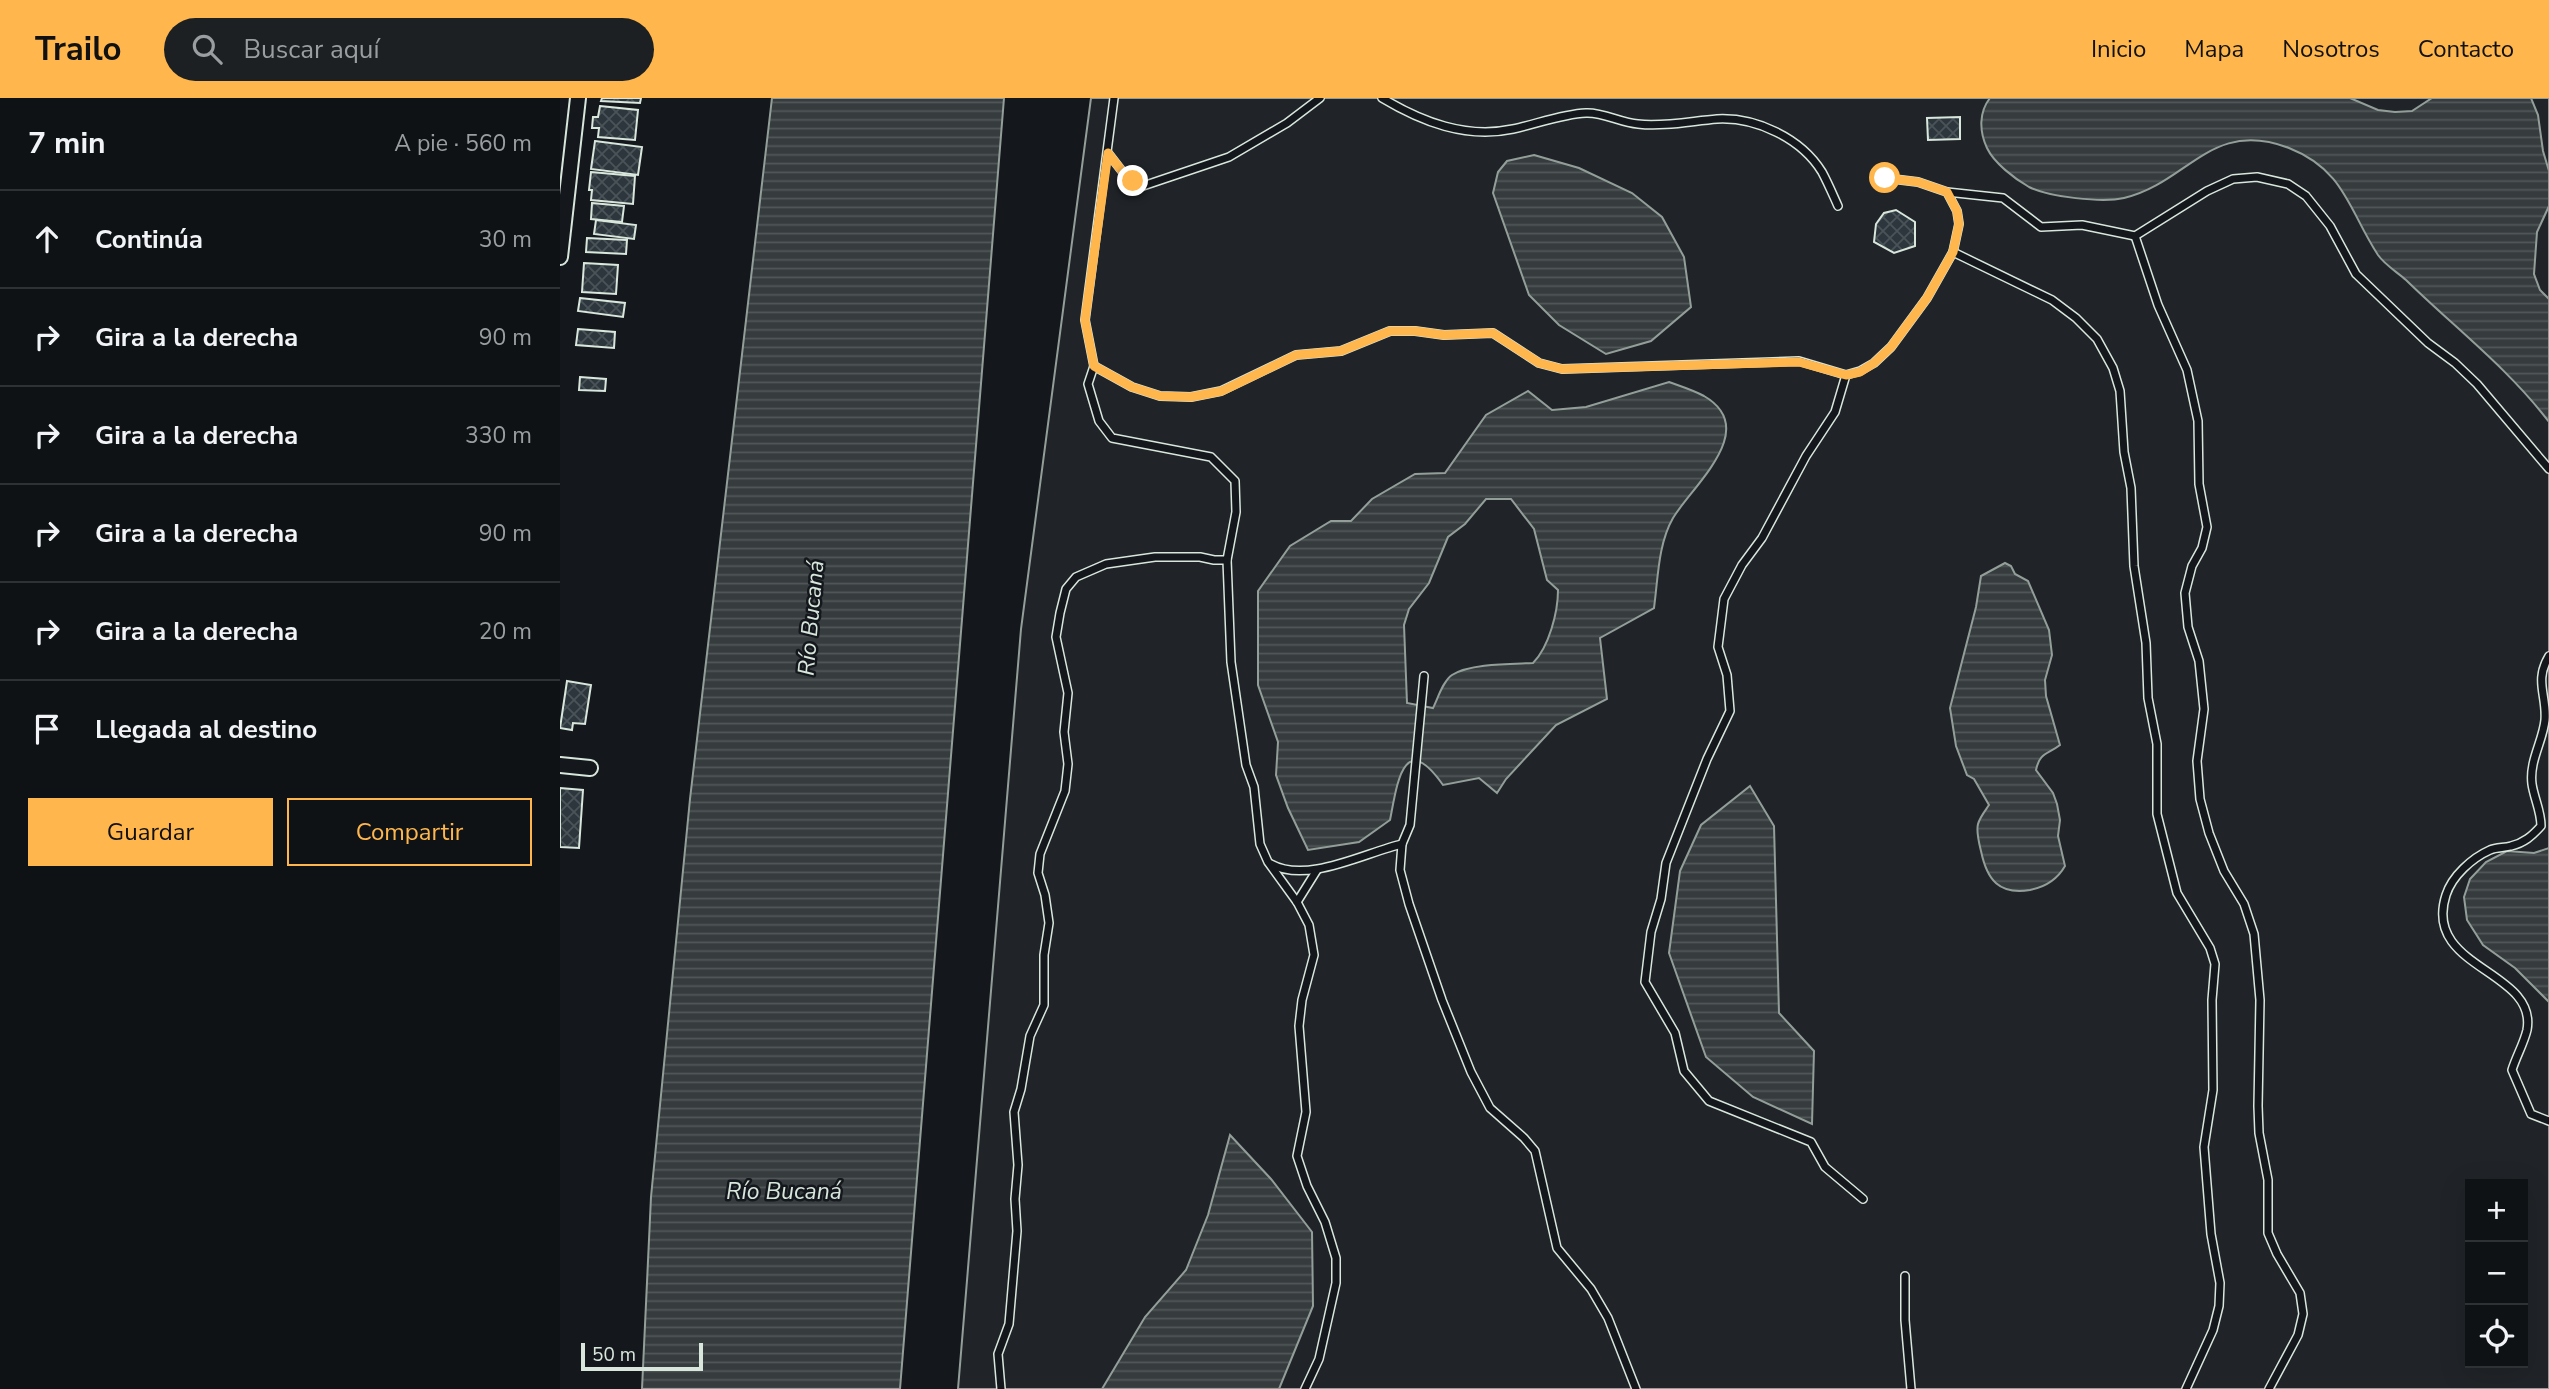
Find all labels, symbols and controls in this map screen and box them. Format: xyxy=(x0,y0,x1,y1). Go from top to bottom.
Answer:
search box xyxy=(164,18,654,81)
text: Trailo xyxy=(35,27,122,72)
icon: search xyxy=(188,30,226,68)
text: Buscar aquí xyxy=(244,32,379,67)
text: Inicio xyxy=(2091,33,2146,65)
text: Mapa xyxy=(2184,33,2244,65)
text: Nosotros xyxy=(2282,33,2380,65)
text: Contacto xyxy=(2418,33,2514,65)
text: 7 min xyxy=(28,123,106,164)
text: A pie · 560 m xyxy=(394,128,532,159)
route start xyxy=(1869,162,1900,193)
route end xyxy=(1117,165,1148,196)
icon: ahead xyxy=(28,220,66,258)
text: Continúa xyxy=(95,222,203,257)
text: 30 m xyxy=(479,224,532,255)
icon: right xyxy=(28,318,66,356)
text: Gira a la derecha xyxy=(95,320,298,355)
text: 90 m xyxy=(479,322,532,353)
icon: right xyxy=(28,416,66,454)
text: Gira a la derecha xyxy=(95,418,298,453)
text: 330 m xyxy=(465,420,532,451)
icon: right xyxy=(28,514,66,552)
text: Gira a la derecha xyxy=(95,516,298,551)
text: 90 m xyxy=(479,518,532,549)
water label: Río Bucaná xyxy=(791,559,831,677)
icon: right xyxy=(28,612,66,650)
text: Gira a la derecha xyxy=(95,614,298,649)
text: 20 m xyxy=(479,616,532,647)
icon: arrive xyxy=(28,710,66,748)
text: Llegada al destino xyxy=(95,712,317,747)
button: Guardar xyxy=(28,798,273,866)
button: Compartir xyxy=(287,798,532,866)
water label: Río Bucaná xyxy=(726,1176,842,1207)
map controls xyxy=(2465,1179,2528,1368)
button: + xyxy=(2465,1179,2528,1242)
button: − xyxy=(2465,1242,2528,1305)
button: locate xyxy=(2465,1305,2528,1368)
scale bar xyxy=(581,1340,704,1372)
text: 50 m xyxy=(592,1342,636,1368)

